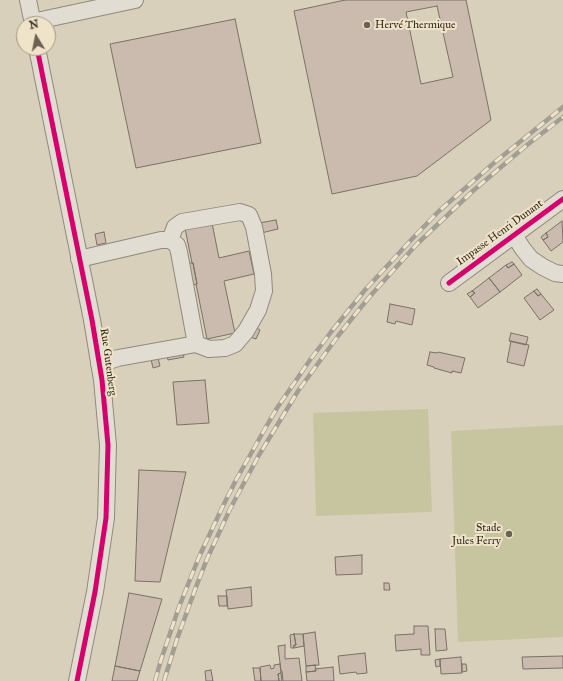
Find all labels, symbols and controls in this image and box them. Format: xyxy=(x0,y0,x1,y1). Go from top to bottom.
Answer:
north arrow xyxy=(16,16,56,56)
text: N xyxy=(28,17,40,32)
place label: Hervé Thermique xyxy=(375,18,456,32)
marker: Hervé Thermique xyxy=(362,20,372,30)
street label: Impasse Henri Dunant xyxy=(454,197,546,269)
street label: Rue Gutenberg xyxy=(97,327,119,397)
place label: Stade Jules Ferry xyxy=(452,521,501,547)
marker: Stade Jules Ferry xyxy=(504,529,514,539)

